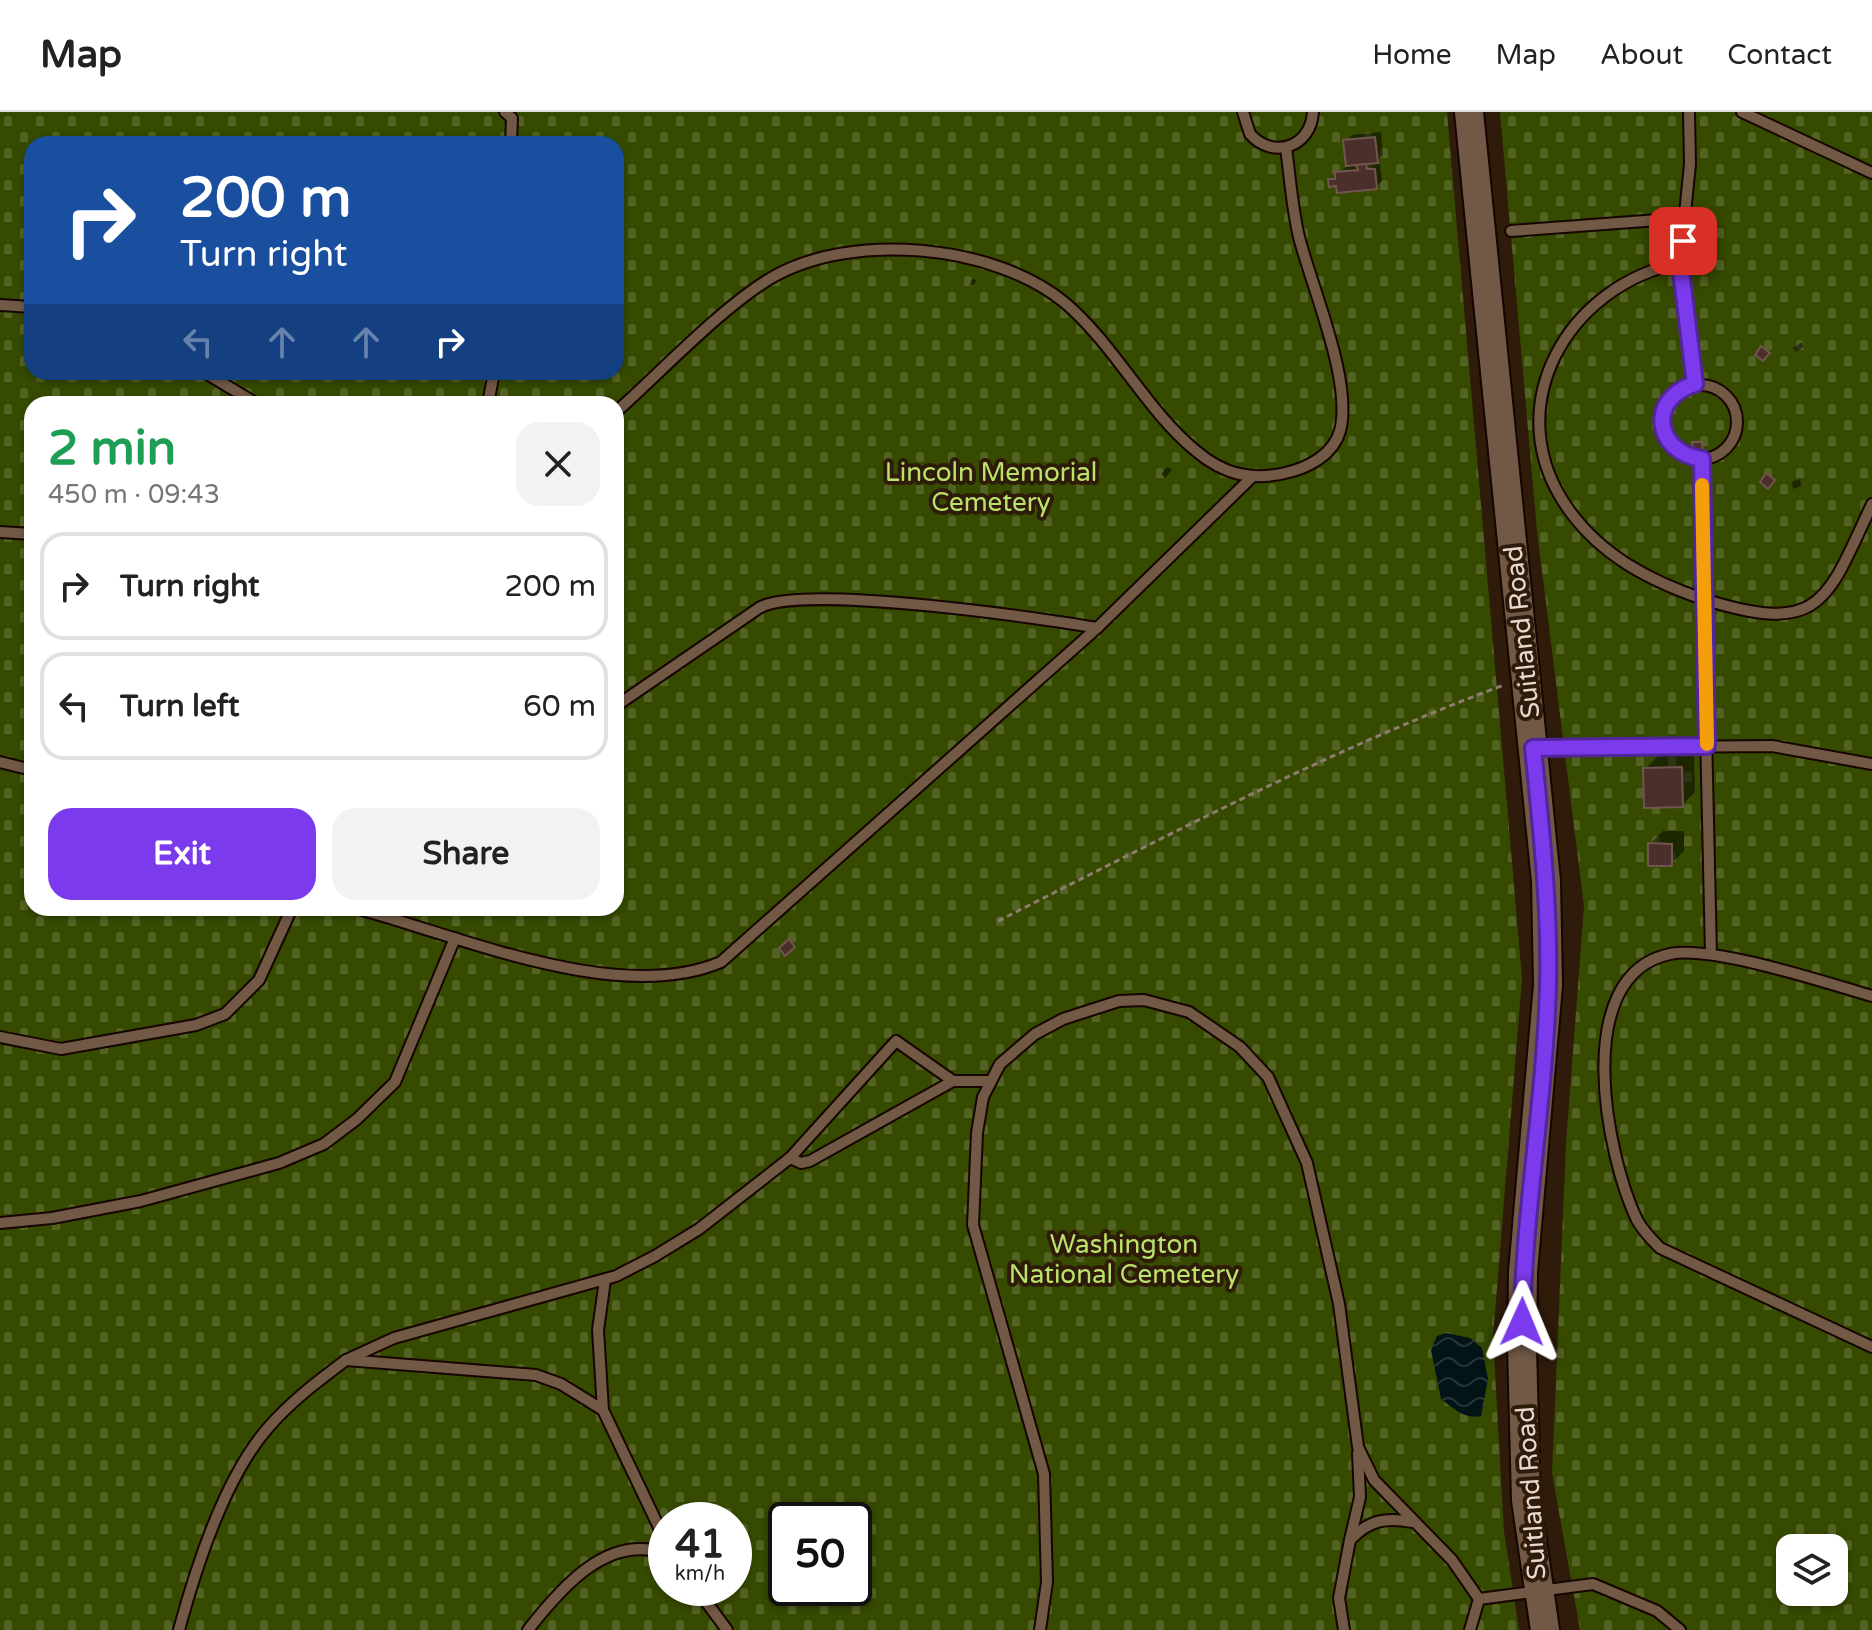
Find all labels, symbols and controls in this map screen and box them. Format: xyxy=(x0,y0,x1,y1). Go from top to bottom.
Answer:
text: Map xyxy=(40,32,122,78)
text: Home xyxy=(1372,38,1452,72)
text: Map xyxy=(1496,38,1556,72)
text: About xyxy=(1600,38,1683,72)
text: Contact xyxy=(1727,38,1832,72)
text: 200 m xyxy=(180,165,351,232)
icon: right xyxy=(48,168,152,272)
pin xyxy=(1649,207,1717,275)
icon: arrive xyxy=(1661,219,1705,263)
text: Turn right xyxy=(180,233,347,276)
icon: left xyxy=(176,320,220,364)
icon: ahead xyxy=(260,320,304,364)
icon: ahead xyxy=(344,320,388,364)
icon: right xyxy=(428,320,472,364)
text: 2 min xyxy=(48,420,176,478)
button: close xyxy=(516,422,600,506)
park label: Lincoln Memorial Cemetery xyxy=(885,457,1097,518)
text: 450 m · 09:43 xyxy=(48,479,220,510)
street label: Suitland Road xyxy=(1498,544,1546,720)
icon: right xyxy=(52,564,96,608)
text: Turn right xyxy=(120,568,260,605)
text: 200 m xyxy=(504,568,596,605)
icon: left xyxy=(52,684,96,728)
text: Turn left xyxy=(120,688,239,725)
text: 60 m xyxy=(523,688,596,725)
button: Exit xyxy=(48,808,316,900)
button: Share xyxy=(332,808,600,900)
park label: Washington National Cemetery xyxy=(1009,1229,1239,1290)
position arrow xyxy=(1480,1280,1564,1364)
street label: Suitland Road xyxy=(1509,1405,1553,1581)
speed limit sign: 50 xyxy=(768,1502,872,1606)
text: 41 xyxy=(675,1520,725,1568)
map controls xyxy=(1776,1534,1848,1606)
button: layers xyxy=(1776,1534,1848,1606)
text: km/h xyxy=(675,1562,725,1586)

